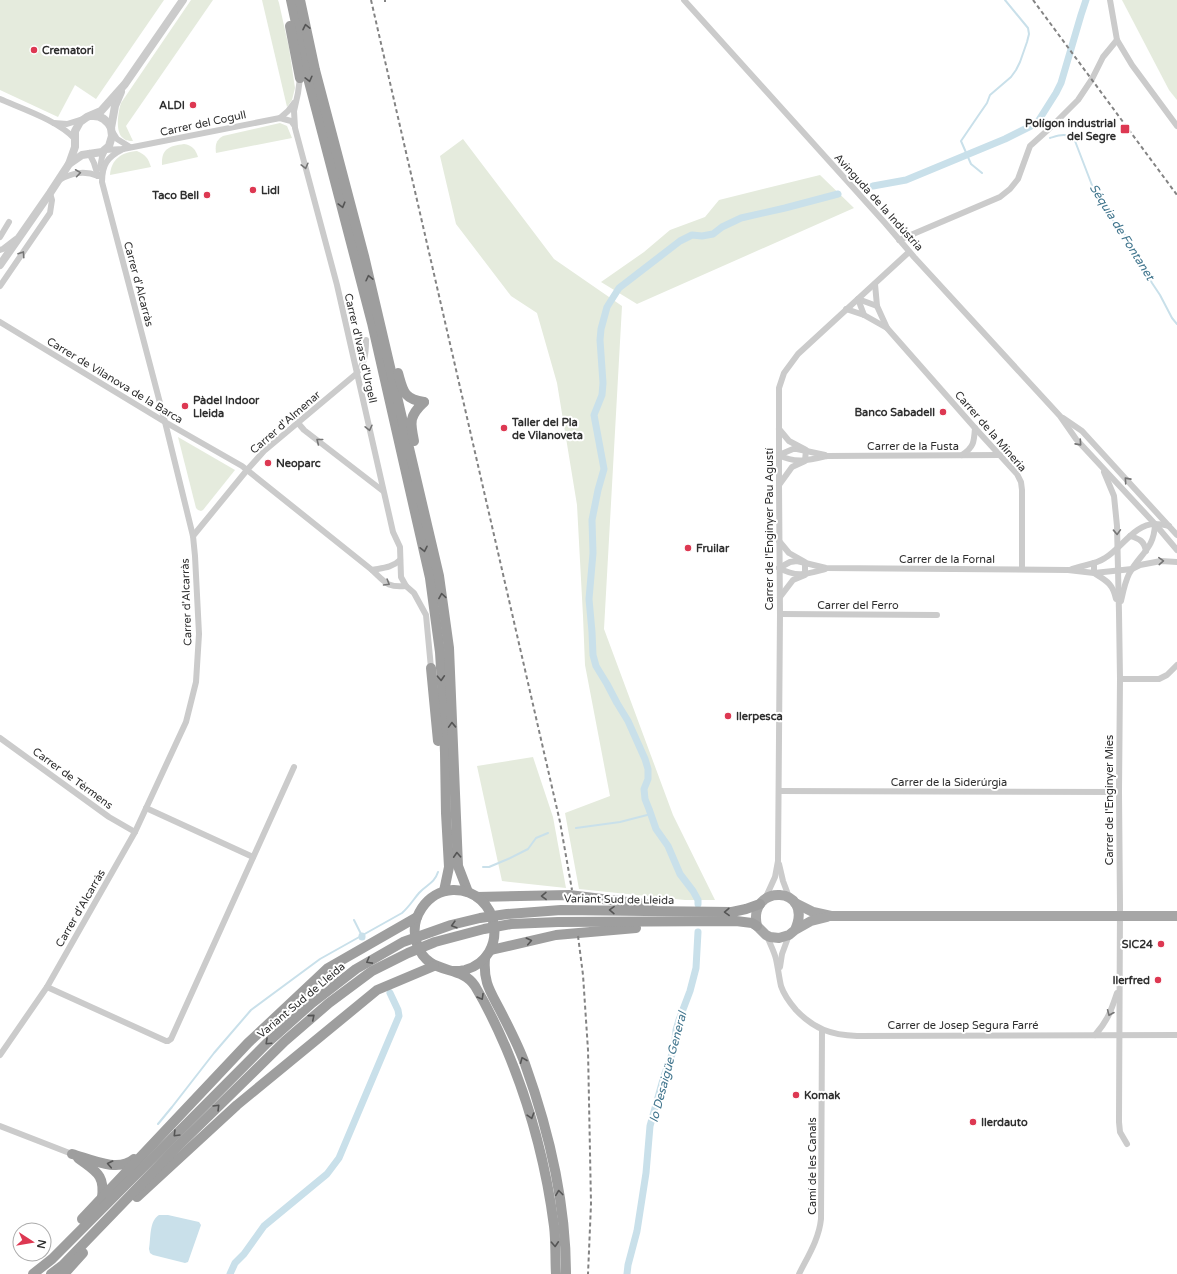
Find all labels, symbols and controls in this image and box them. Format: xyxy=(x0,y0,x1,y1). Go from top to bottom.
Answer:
one-way arrow xyxy=(302,24,310,30)
place label: Crematori xyxy=(42,44,94,57)
marker: Crematori xyxy=(29,45,39,55)
one-way arrow xyxy=(304,75,313,82)
place label: ALDI xyxy=(159,99,185,112)
marker: ALDI xyxy=(188,100,198,110)
street label: Carrer del Cogull xyxy=(159,108,247,139)
place label: Polígon industrial del Segre xyxy=(1025,117,1117,144)
marker: Polígon industrial del Segre xyxy=(1119,123,1131,135)
street label: Avinguda de la Indústria xyxy=(831,151,926,254)
one-way arrow xyxy=(301,163,309,169)
one-way arrow xyxy=(74,169,81,178)
water label: Séquia de Fontanet xyxy=(1087,181,1158,284)
place label: Lidl xyxy=(261,184,280,197)
marker: Lidl xyxy=(248,185,258,195)
place label: Taco Bell xyxy=(151,189,199,202)
marker: Taco Bell xyxy=(202,190,212,200)
one-way arrow xyxy=(337,202,345,208)
street label: Carrer d'Alcarràs xyxy=(121,240,156,328)
one-way arrow xyxy=(17,251,25,258)
one-way arrow xyxy=(366,275,374,281)
street label: Carrer d'Ivars d'Urgell xyxy=(342,292,379,404)
street label: Carrer de Vilanova de la Barca xyxy=(44,335,185,426)
street label: Carrer d'Almenar xyxy=(247,388,324,457)
street label: Carrer de la Mineria xyxy=(952,388,1029,474)
place label: Pàdel Indoor Lleida xyxy=(193,394,260,420)
marker: Pàdel Indoor Lleida xyxy=(180,401,190,411)
place label: Banco Sabadell xyxy=(854,406,935,419)
marker: Banco Sabadell xyxy=(938,407,948,417)
place label: Taller del Pla de Vilanoveta xyxy=(511,416,583,442)
marker: Taller del Pla de Vilanoveta xyxy=(499,423,509,433)
one-way arrow xyxy=(364,425,372,431)
one-way arrow xyxy=(1075,438,1082,446)
one-way arrow xyxy=(316,439,323,446)
street label: Carrer de la Fusta xyxy=(867,440,959,453)
street label: Carrer de l'Enginyer Pau Agustí xyxy=(763,448,776,610)
place label: Neoparc xyxy=(276,457,321,471)
marker: Neoparc xyxy=(263,458,273,468)
one-way arrow xyxy=(1124,477,1132,485)
one-way arrow xyxy=(1113,529,1121,535)
place label: Fruilar xyxy=(696,542,730,555)
marker: Fruilar xyxy=(683,543,693,553)
one-way arrow xyxy=(419,546,427,552)
street label: Carrer de la Fornal xyxy=(899,553,995,566)
one-way arrow xyxy=(1158,557,1164,565)
street label: Carrer d'Alcarràs xyxy=(178,558,195,646)
one-way arrow xyxy=(383,578,390,585)
one-way arrow xyxy=(438,593,447,599)
street label: Carrer del Ferro xyxy=(817,599,899,612)
one-way arrow xyxy=(437,675,446,681)
place label: Ilerpesca xyxy=(736,710,783,724)
marker: Ilerpesca xyxy=(723,711,733,721)
one-way arrow xyxy=(448,722,457,728)
street label: Carrer de l'Enginyer Mies xyxy=(1103,735,1116,865)
street label: Carrer de Térmens xyxy=(30,745,115,812)
street label: Carrer de la Siderúrgia xyxy=(891,776,1007,789)
one-way arrow xyxy=(453,852,462,858)
street label: Carrer d'Alcarràs xyxy=(53,867,108,949)
one-way arrow xyxy=(541,892,547,900)
street label: Variant Sud de Lleida xyxy=(564,892,674,907)
one-way arrow xyxy=(609,906,615,914)
one-way arrow xyxy=(724,908,730,916)
one-way arrow xyxy=(451,920,458,929)
one-way arrow xyxy=(526,938,532,946)
place label: SIC24 xyxy=(1122,938,1153,951)
marker: SIC24 xyxy=(1156,939,1166,949)
one-way arrow xyxy=(366,957,374,964)
street label: Variant Sud de Lleida xyxy=(255,960,348,1041)
place label: Ilerfred xyxy=(1112,974,1150,987)
marker: Ilerfred xyxy=(1153,975,1163,985)
one-way arrow xyxy=(476,993,483,1000)
water label: lo Desaigüe General xyxy=(647,1008,690,1124)
one-way arrow xyxy=(1107,1009,1115,1016)
one-way arrow xyxy=(307,1015,314,1022)
street label: Carrer de Josep Segura Farré xyxy=(888,1019,1038,1032)
one-way arrow xyxy=(265,1038,273,1045)
one-way arrow xyxy=(520,1057,528,1064)
place label: Komak xyxy=(804,1089,840,1102)
marker: Komak xyxy=(791,1090,801,1100)
one-way arrow xyxy=(212,1104,220,1112)
one-way arrow xyxy=(526,1112,535,1119)
place label: Ilerdauto xyxy=(981,1116,1028,1129)
street label: Camí de les Canals xyxy=(806,1117,819,1215)
marker: Ilerdauto xyxy=(968,1117,978,1127)
one-way arrow xyxy=(173,1129,181,1137)
one-way arrow xyxy=(106,1161,113,1169)
one-way arrow xyxy=(555,1190,564,1196)
north arrow xyxy=(12,1222,52,1262)
text: N xyxy=(34,1238,49,1250)
one-way arrow xyxy=(550,1241,559,1247)

